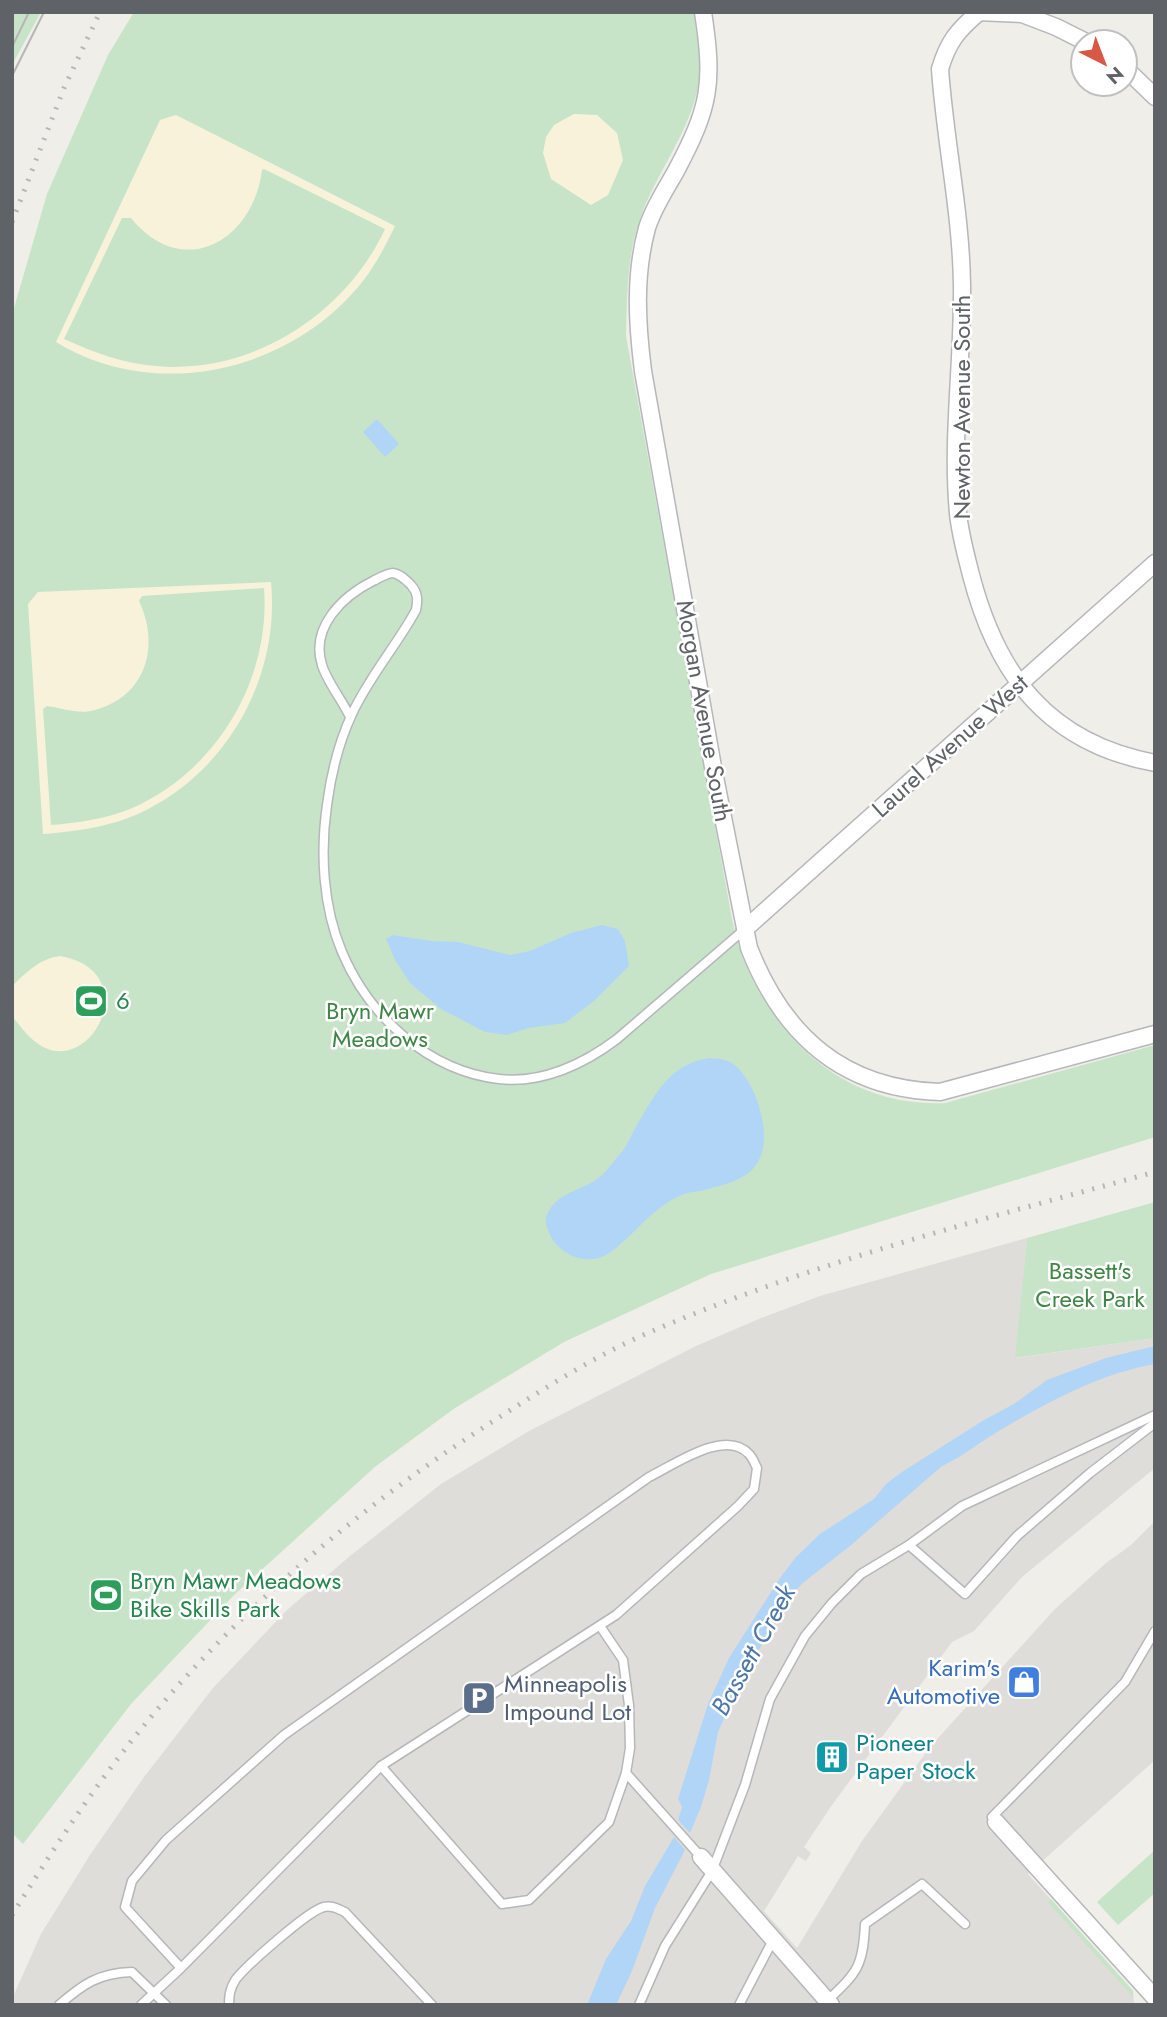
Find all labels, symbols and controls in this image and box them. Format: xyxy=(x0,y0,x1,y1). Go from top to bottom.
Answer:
north arrow xyxy=(1069,28,1139,98)
text: N xyxy=(1100,60,1130,90)
street label: Newton Avenue South xyxy=(944,295,979,519)
street label: Morgan Avenue South xyxy=(668,597,741,825)
street label: Laurel Avenue West xyxy=(864,666,1036,825)
sports icon: 6 xyxy=(72,982,110,1020)
place label: 6 xyxy=(116,983,130,1018)
park label: Bryn Mawr Meadows xyxy=(326,993,435,1056)
park label: Bassett's Creek Park xyxy=(1035,1253,1145,1316)
place label: Bryn Mawr Meadows Bike Skills Park xyxy=(130,1563,341,1626)
sports icon: Bryn Mawr Meadows Bike Skills Park xyxy=(87,1576,125,1614)
water label: Bassett Creek xyxy=(701,1576,806,1722)
place label: Karim's Automotive xyxy=(887,1650,1000,1713)
shop icon: Karim's Automotive xyxy=(1005,1663,1043,1701)
place label: Minneapolis Impound Lot xyxy=(504,1666,631,1729)
parking icon: Minneapolis Impound Lot xyxy=(460,1679,498,1717)
place label: Pioneer Paper Stock xyxy=(856,1725,976,1788)
building icon: Pioneer Paper Stock xyxy=(813,1738,851,1776)

